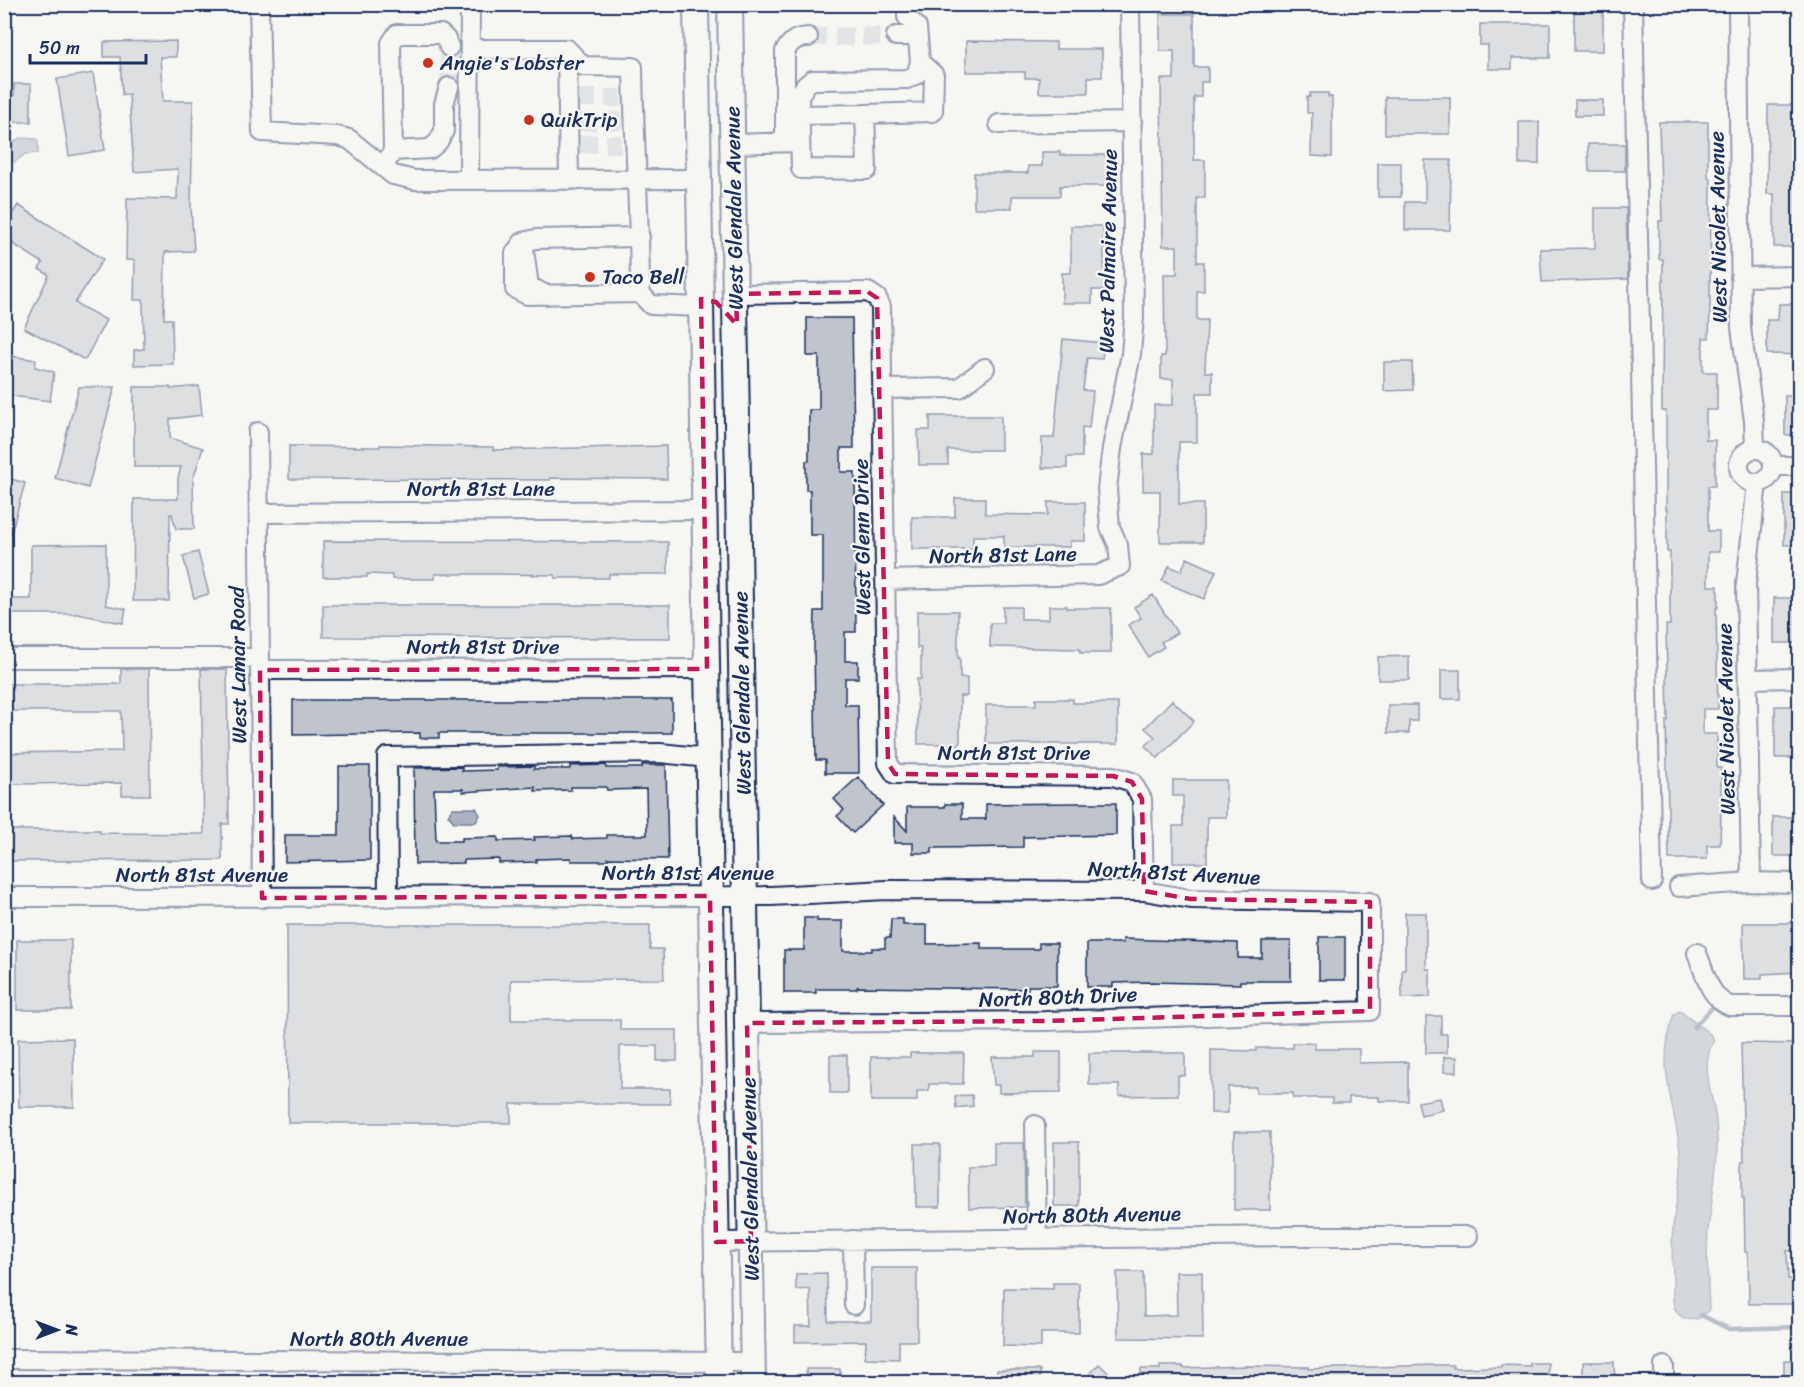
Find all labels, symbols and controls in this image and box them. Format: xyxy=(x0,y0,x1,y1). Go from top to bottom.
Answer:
scale bar xyxy=(30,27,146,65)
text: 50 m xyxy=(39,32,80,64)
place label: Angie's Lobster xyxy=(439,44,585,82)
marker: Angie's Lobster xyxy=(421,56,435,70)
place label: QuikTrip xyxy=(541,101,618,139)
street label: West Glendale Avenue xyxy=(713,105,755,310)
marker: QuikTrip xyxy=(522,113,536,127)
street label: West Nicolet Avenue xyxy=(1697,131,1739,323)
street label: West Palmaire Avenue xyxy=(1087,148,1129,354)
place label: Taco Bell xyxy=(602,258,686,296)
marker: Taco Bell xyxy=(583,270,597,284)
street label: West Glenn Drive xyxy=(842,458,882,616)
street label: North 81st Lane xyxy=(407,470,555,508)
street label: North 81st Lane xyxy=(929,535,1077,575)
street label: West Lamar Road xyxy=(218,584,258,744)
street label: West Glendale Avenue xyxy=(721,590,763,795)
street label: West Nicolet Avenue xyxy=(1705,623,1747,815)
street label: North 81st Drive xyxy=(407,628,560,666)
street label: North 81st Drive xyxy=(938,734,1091,772)
street label: North 81st Avenue xyxy=(1087,850,1261,896)
street label: North 81st Avenue xyxy=(602,854,774,892)
street label: North 81st Avenue xyxy=(116,856,288,894)
street label: North 80th Drive xyxy=(978,975,1138,1019)
street label: West Glendale Avenue xyxy=(729,1076,771,1281)
street label: North 80th Avenue xyxy=(1003,1194,1181,1236)
north arrow xyxy=(27,1300,87,1360)
street label: North 80th Avenue xyxy=(290,1320,468,1358)
text: N xyxy=(57,1323,86,1336)

